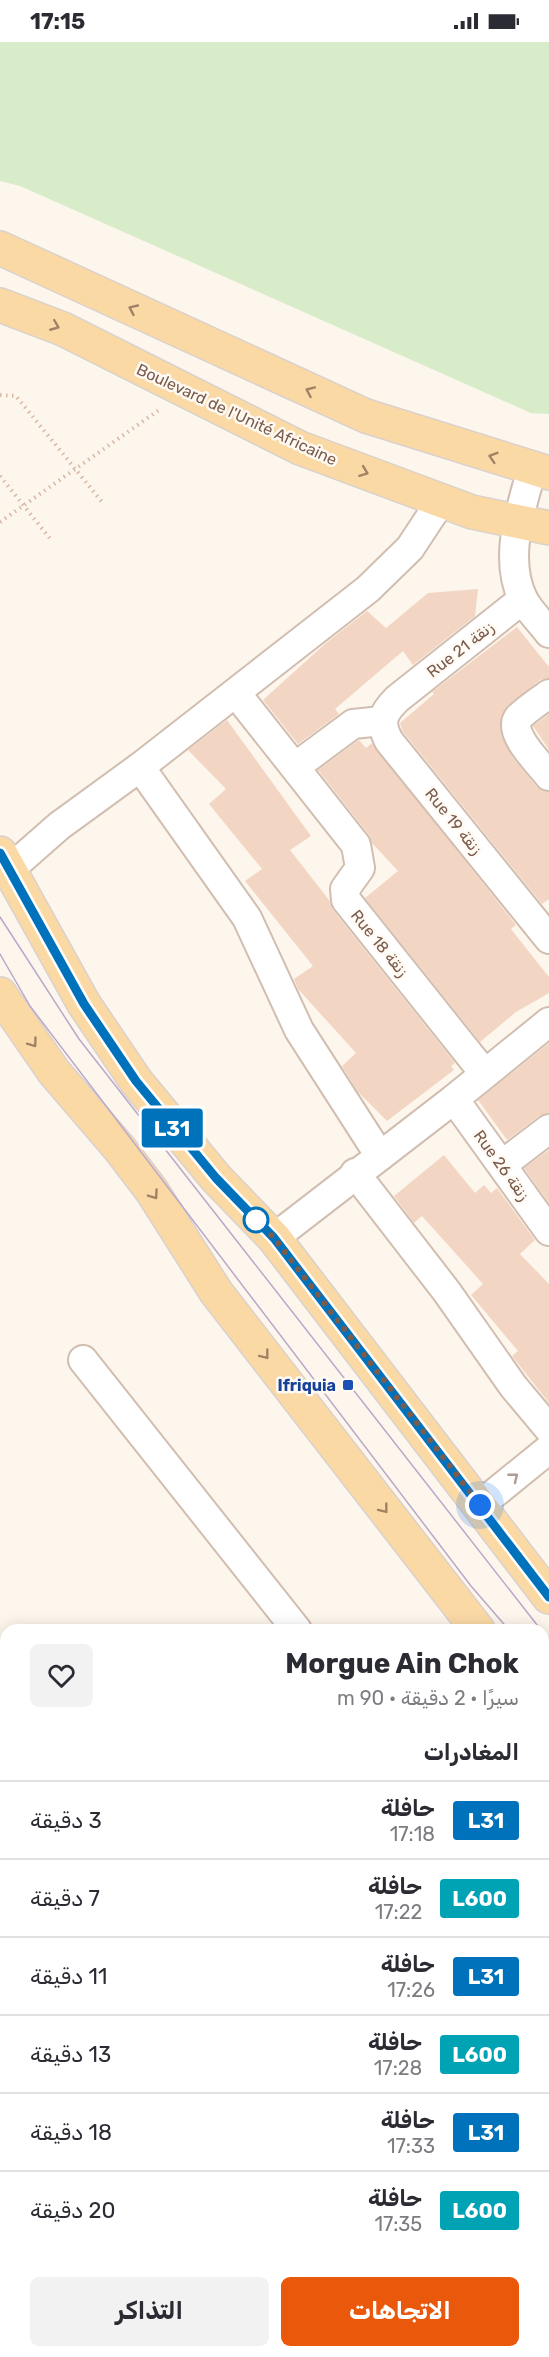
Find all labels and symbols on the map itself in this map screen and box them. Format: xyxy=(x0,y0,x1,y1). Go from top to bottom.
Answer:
one-way arrow xyxy=(128,305,139,317)
one-way arrow xyxy=(48,319,59,331)
street label: Boulevard de l'Unité Africaine xyxy=(134,360,340,469)
one-way arrow xyxy=(305,386,316,398)
one-way arrow xyxy=(488,452,499,464)
one-way arrow xyxy=(357,465,368,477)
street label: Rue 21 زنقة xyxy=(423,617,498,682)
street label: Rue 19 زنقة xyxy=(420,784,486,859)
street label: Rue 18 زنقة xyxy=(346,906,412,981)
one-way arrow xyxy=(25,1036,36,1047)
line badge: L31 xyxy=(138,1108,207,1148)
street label: Rue 26 زنقة xyxy=(469,1126,534,1205)
one-way arrow xyxy=(147,1188,158,1199)
unlabelled marker xyxy=(243,1207,269,1233)
one-way arrow xyxy=(257,1349,268,1360)
place label: Ifriquia xyxy=(278,1376,336,1395)
marker: Ifriquia xyxy=(341,1378,355,1392)
one-way arrow xyxy=(508,1473,519,1484)
your location xyxy=(465,1490,495,1520)
one-way arrow xyxy=(377,1503,388,1514)

